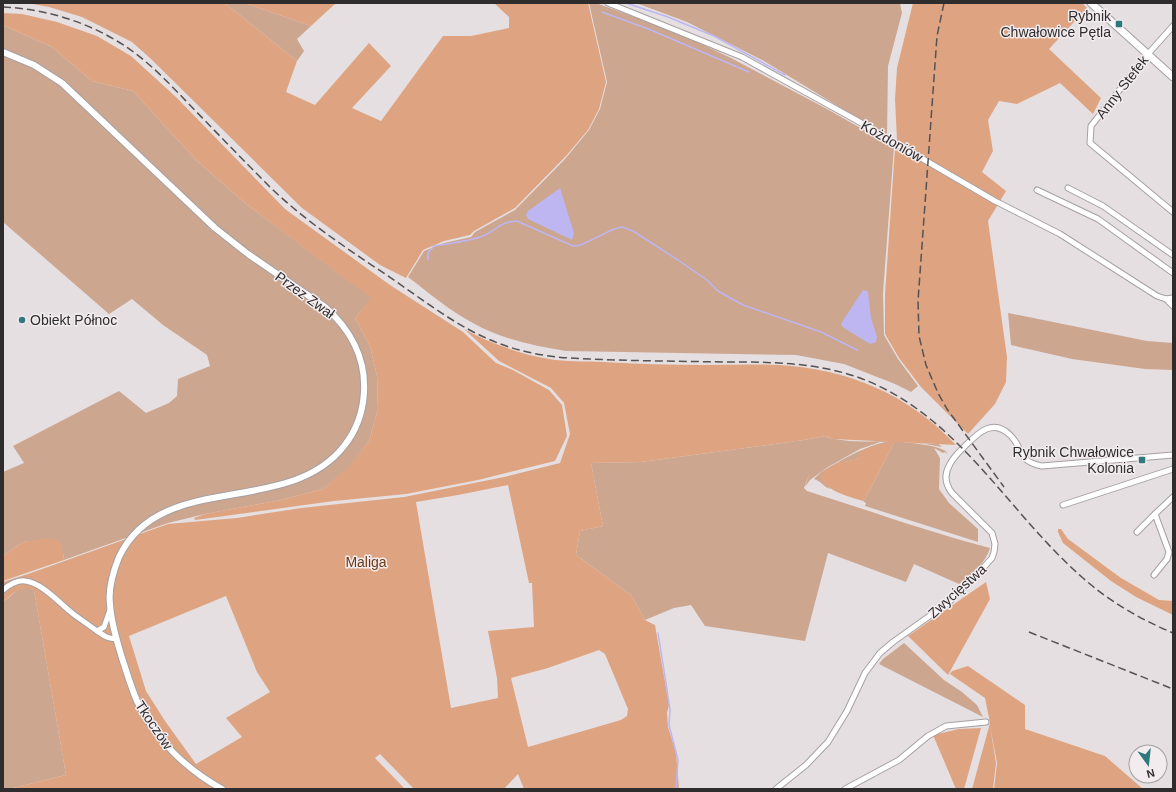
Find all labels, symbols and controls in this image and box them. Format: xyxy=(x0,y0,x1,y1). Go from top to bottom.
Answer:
place label: Rybnik Chwałowice Pętla xyxy=(1001,8,1112,40)
marker: Rybnik Chwałowice Pętla xyxy=(1114,19,1124,29)
street label: Anny Stefek xyxy=(1092,52,1152,122)
street label: Kożdoniów xyxy=(858,117,926,165)
street label: Przez Zwał xyxy=(272,268,338,322)
place label: Obiekt Północ xyxy=(30,312,117,328)
marker: Obiekt Północ xyxy=(17,315,27,325)
place label: Rybnik Chwałowice Kolonia xyxy=(1013,444,1134,476)
marker: Rybnik Chwałowice Kolonia xyxy=(1137,455,1147,465)
park label: Maliga xyxy=(345,554,387,570)
street label: Zwycięstwa xyxy=(925,561,989,621)
street label: Tkoczów xyxy=(132,698,177,753)
north arrow xyxy=(1128,744,1168,784)
text: N xyxy=(1145,767,1156,780)

